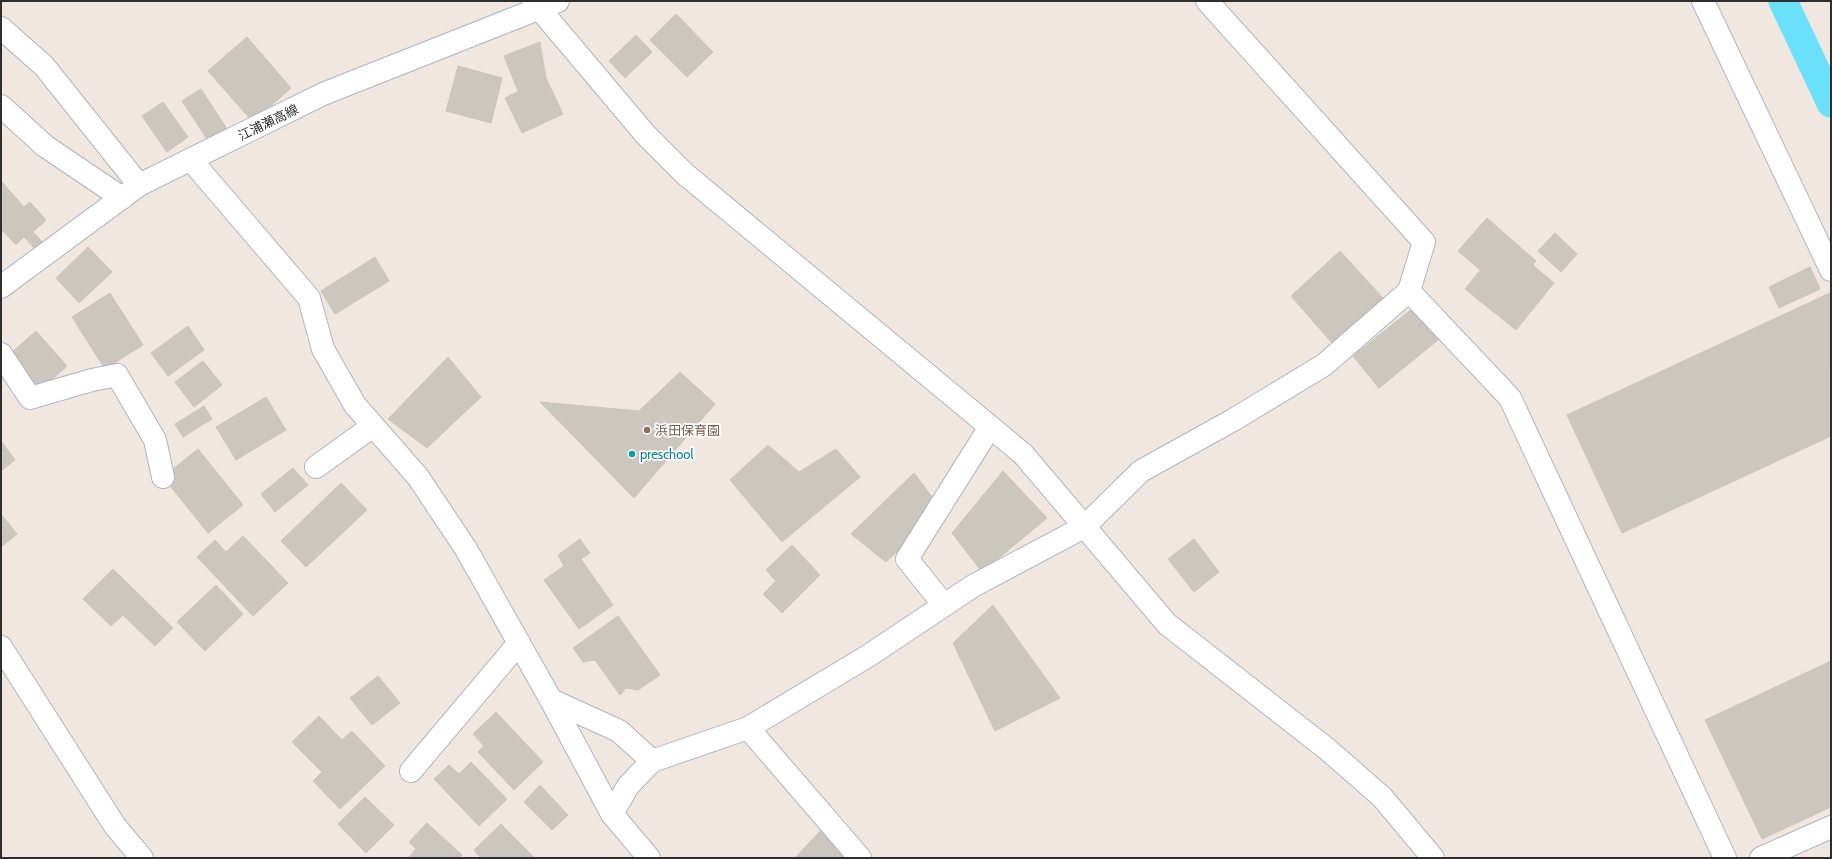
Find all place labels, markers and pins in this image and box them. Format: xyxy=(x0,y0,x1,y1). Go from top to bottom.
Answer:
place label: 浜田保育園 xyxy=(655,422,720,438)
marker: 浜田保育園 xyxy=(642,425,652,435)
place label: preschool xyxy=(640,446,694,462)
marker: preschool xyxy=(627,449,637,459)

